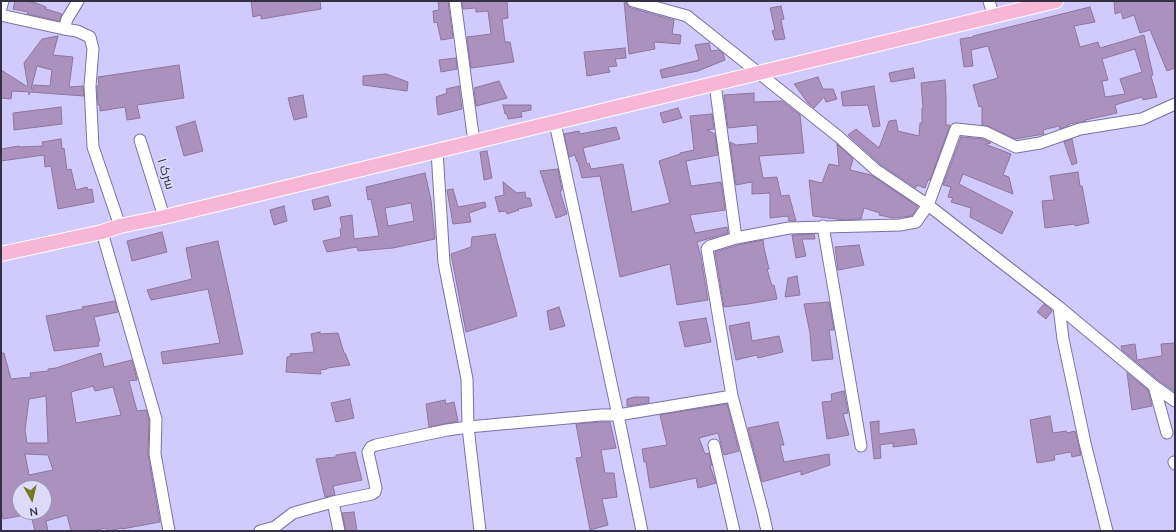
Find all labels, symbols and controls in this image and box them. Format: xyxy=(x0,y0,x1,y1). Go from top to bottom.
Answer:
street label: سرک ۱ xyxy=(153,156,177,192)
north arrow xyxy=(12,480,52,520)
text: N xyxy=(28,503,39,519)

